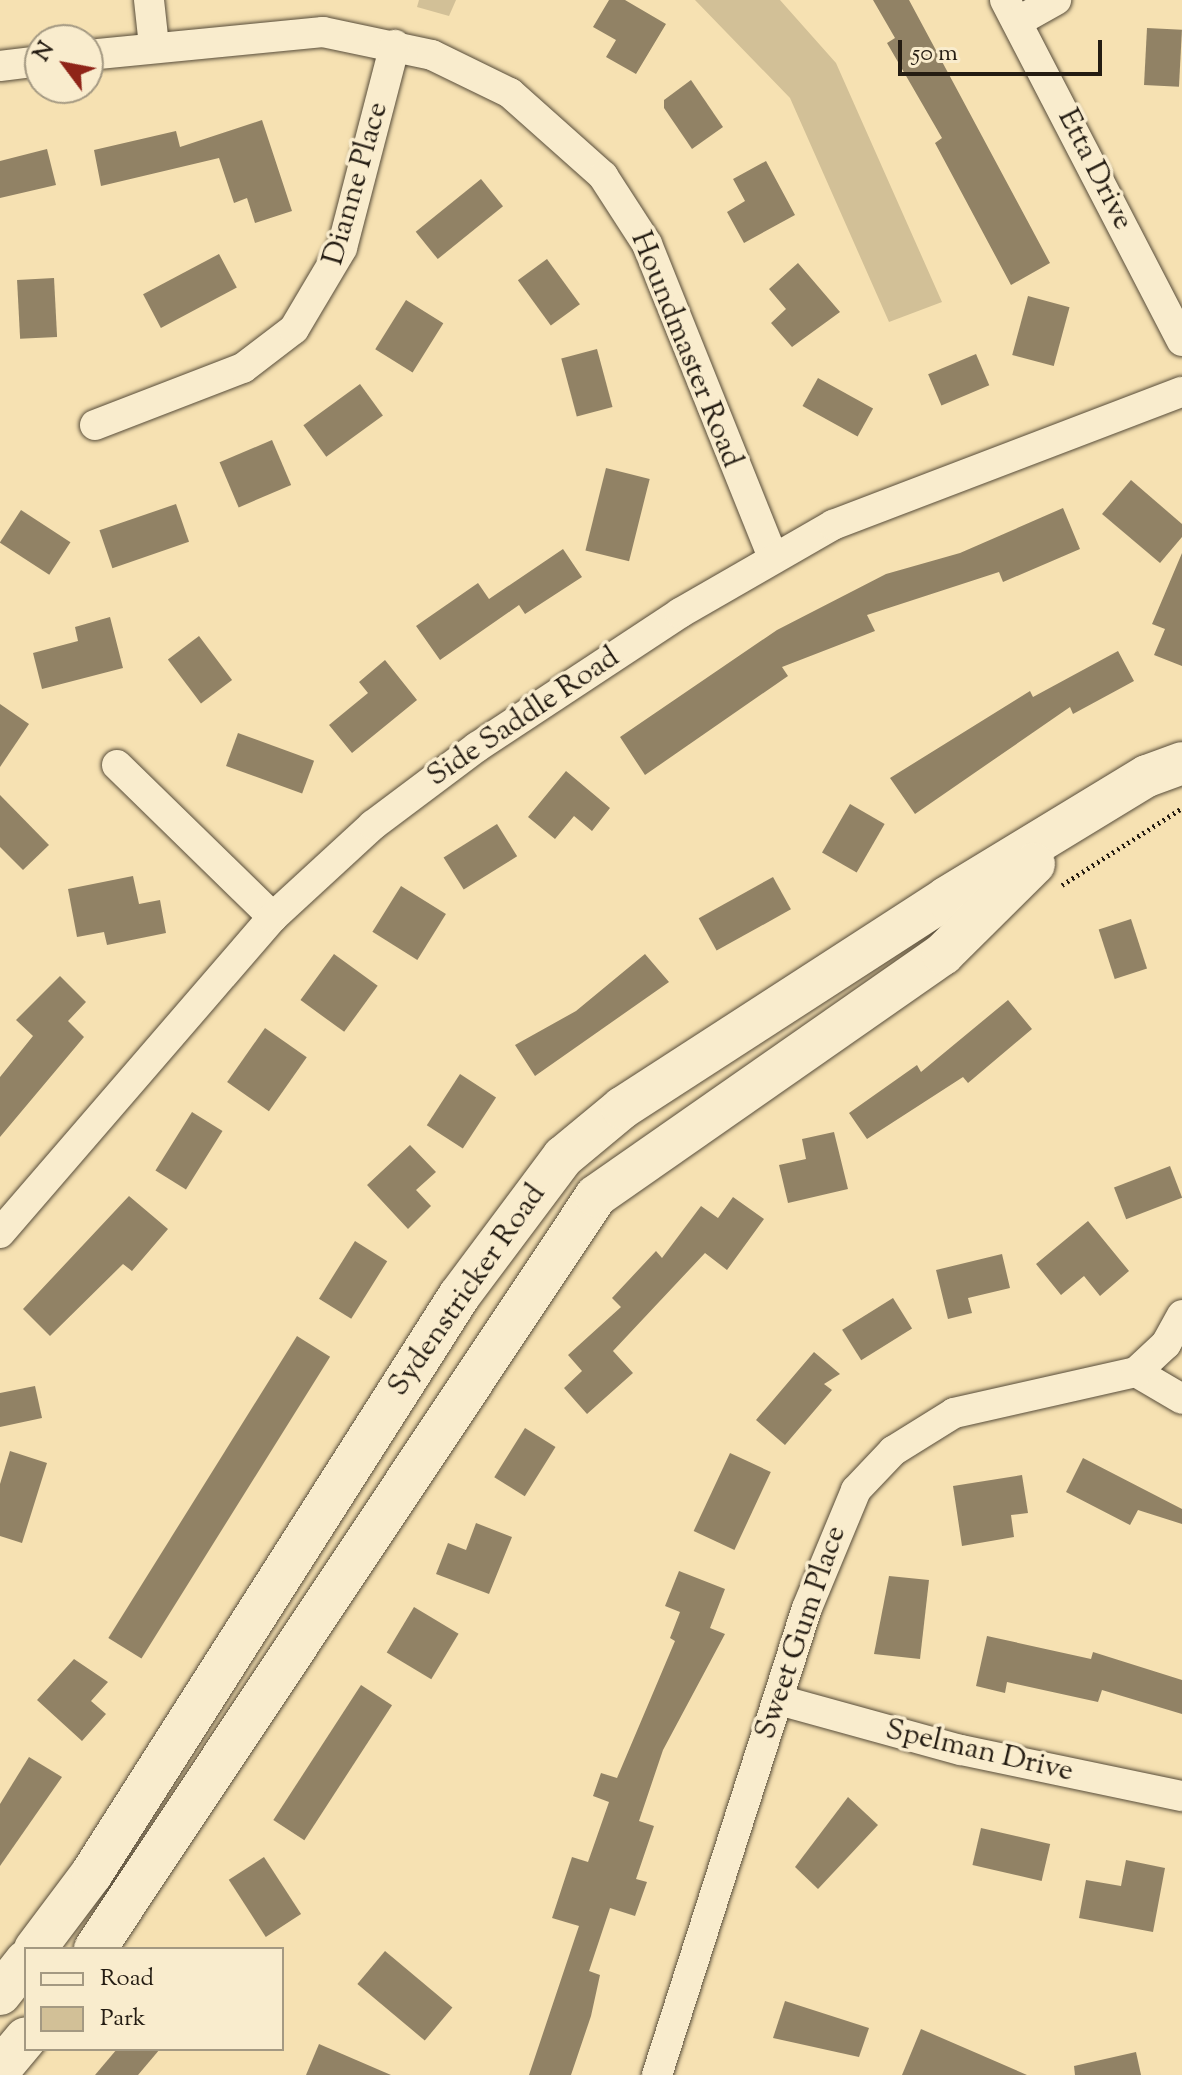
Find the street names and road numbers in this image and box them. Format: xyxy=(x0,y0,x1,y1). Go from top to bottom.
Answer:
street label: Dianne Place xyxy=(317,98,397,270)
street label: Etta Drive xyxy=(1048,103,1140,237)
street label: Houndmaster Road xyxy=(621,227,749,473)
street label: Side Saddle Road xyxy=(421,640,627,796)
street label: Sydenstricker Road xyxy=(381,1178,555,1404)
street label: Sweet Gum Place xyxy=(749,1522,855,1744)
street label: Spelman Drive xyxy=(882,1713,1076,1791)

